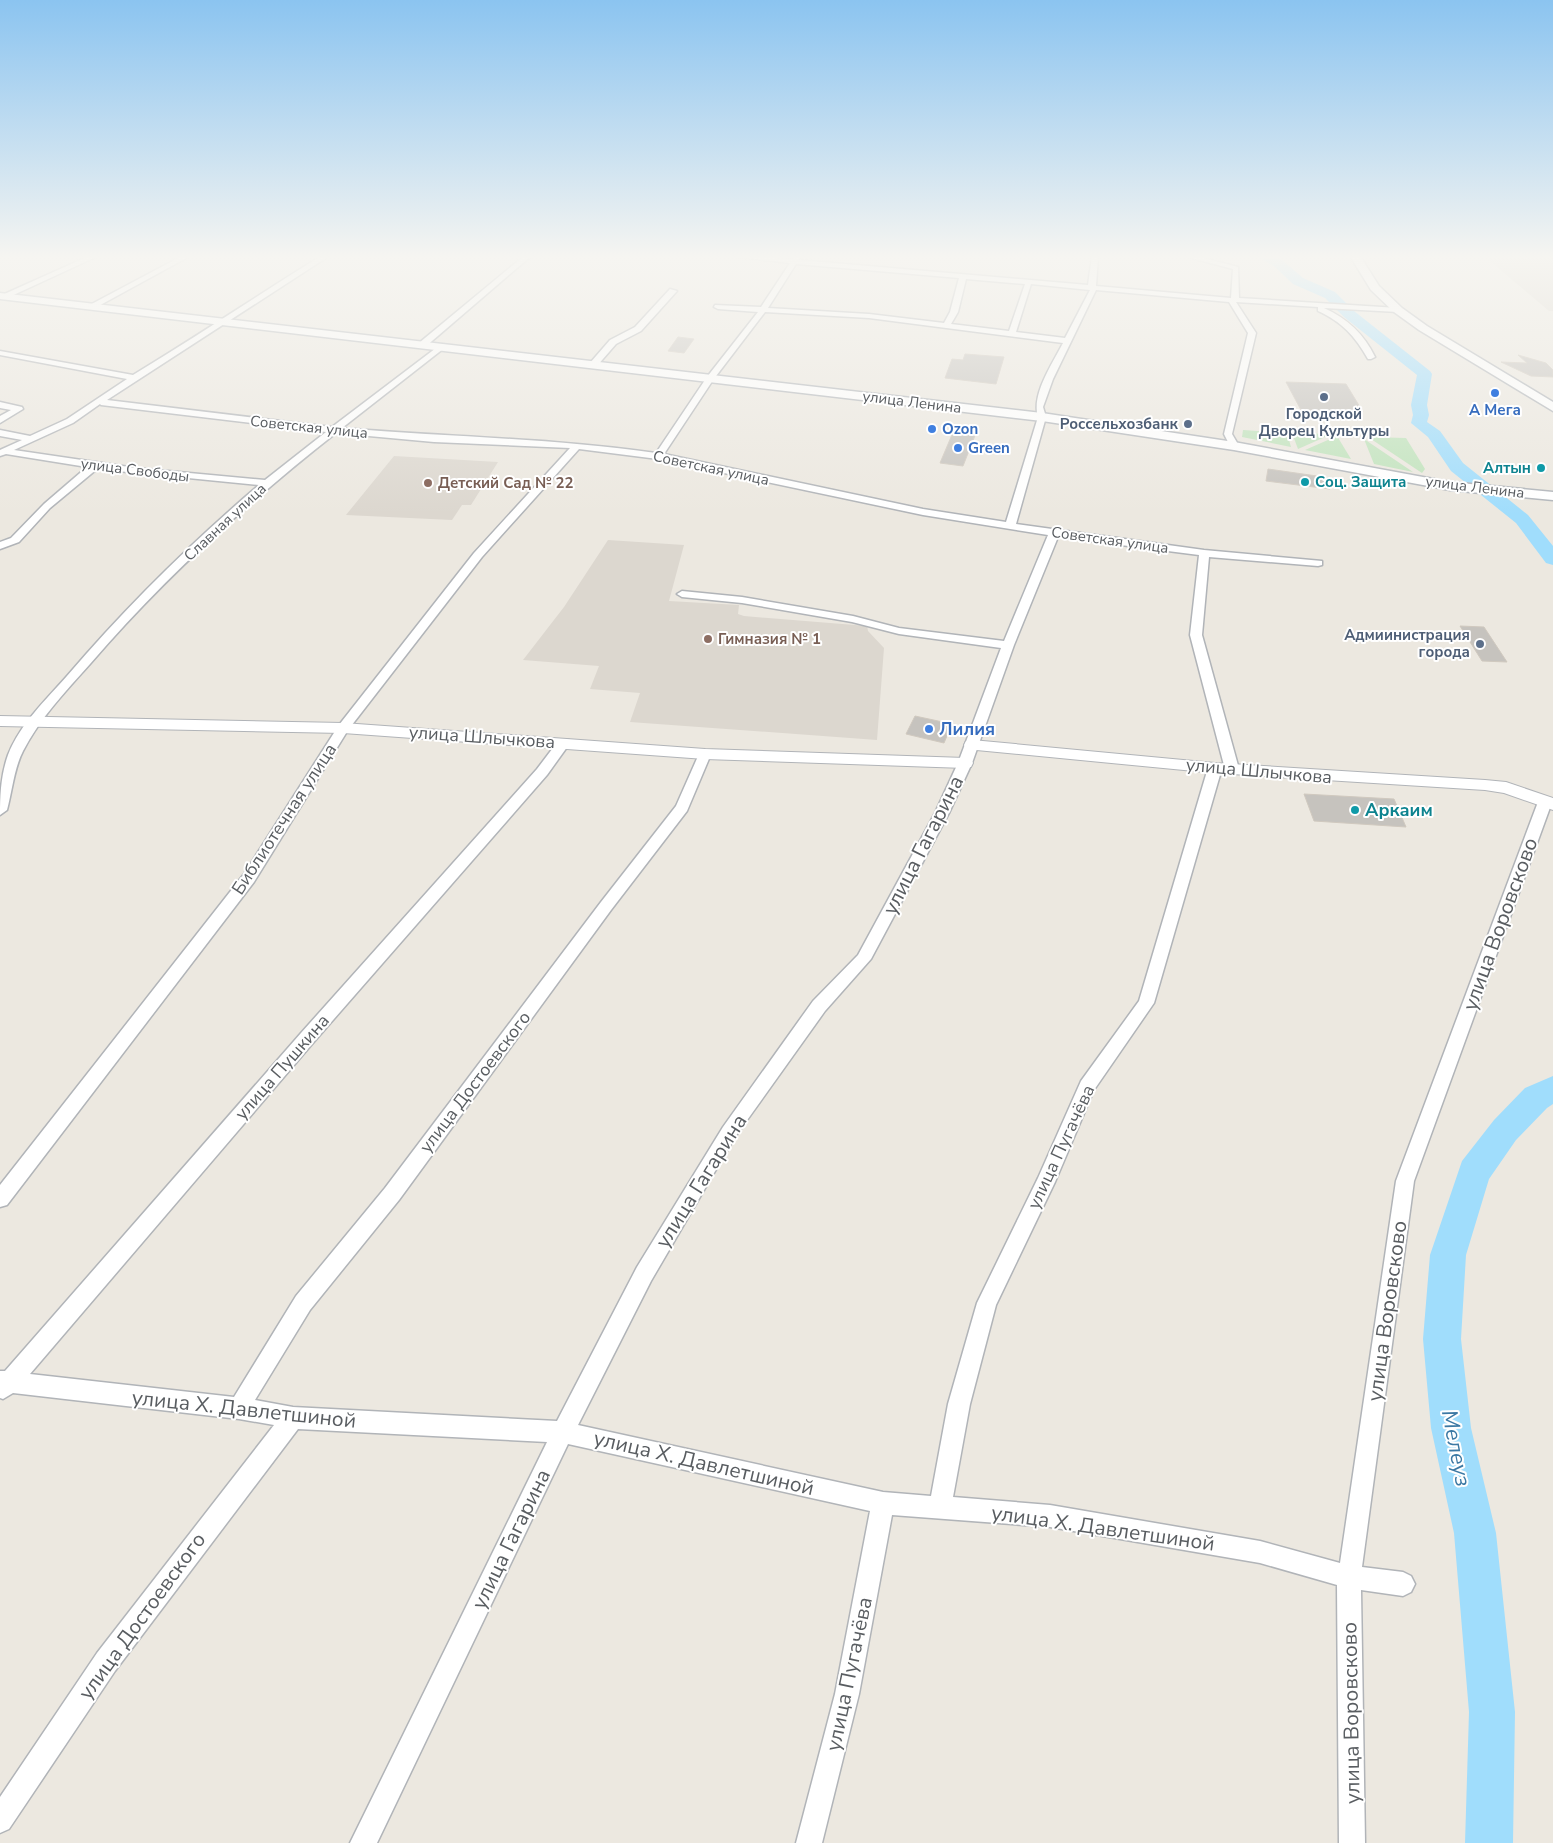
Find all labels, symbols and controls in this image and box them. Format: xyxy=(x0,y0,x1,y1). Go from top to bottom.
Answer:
street label: улица Ленина xyxy=(861,386,963,418)
marker: А Мега xyxy=(1489,387,1501,399)
marker: Городской Дворец Культуры xyxy=(1318,391,1330,403)
place label: А Мега xyxy=(1469,400,1521,420)
place label: Городской Дворец Культуры xyxy=(1259,404,1389,441)
street label: Советская улица xyxy=(249,411,369,443)
place label: Россельхозбанк xyxy=(1060,414,1179,434)
marker: Россельхозбанк xyxy=(1182,418,1194,430)
place label: Ozon xyxy=(942,419,978,439)
marker: Ozon xyxy=(926,423,938,435)
place label: Green xyxy=(968,438,1010,458)
marker: Green xyxy=(952,442,964,454)
street label: Советская улица xyxy=(651,446,771,490)
street label: улица Свободы xyxy=(80,453,190,487)
place label: Алтын xyxy=(1483,458,1531,478)
marker: Алтын xyxy=(1535,462,1547,474)
street label: улица Ленина xyxy=(1424,471,1526,503)
place label: Соц. Защита xyxy=(1315,472,1406,492)
place label: Детский Сад № 22 xyxy=(438,473,574,493)
marker: Соц. Защита xyxy=(1299,476,1311,488)
marker: Детский Сад № 22 xyxy=(422,477,434,489)
street label: Славная улица xyxy=(180,479,270,565)
street label: Советская улица xyxy=(1050,522,1170,558)
place label: Адмиинистрация города xyxy=(1344,625,1470,662)
place label: Гимназия № 1 xyxy=(718,629,821,649)
marker: Гимназия № 1 xyxy=(702,633,714,645)
marker: Адмиинистрация города xyxy=(1474,638,1486,650)
place label: Лилия xyxy=(939,717,995,741)
street label: улица Шлычкова xyxy=(408,720,556,754)
marker: Лилия xyxy=(923,723,935,735)
street label: Библиотечная улица xyxy=(226,739,342,899)
street label: улица Шлычкова xyxy=(1185,753,1333,789)
street label: улица Гагарина xyxy=(876,771,970,919)
place label: Аркаим xyxy=(1365,798,1433,822)
marker: Аркаим xyxy=(1349,804,1361,816)
street label: улица Воровсково xyxy=(1456,834,1544,1014)
street label: улица Достоевского xyxy=(414,1006,536,1158)
street label: улица Пушкина xyxy=(229,1009,335,1125)
street label: улица Пугачёва xyxy=(1022,1081,1100,1213)
street label: улица Гагарина xyxy=(649,1109,753,1253)
street label: улица Воровсково xyxy=(1360,1219,1414,1403)
street label: улица Х. Давлетшиной xyxy=(130,1383,358,1435)
water label: Мелеуз xyxy=(1434,1407,1478,1489)
street label: улица Х. Давлетшиной xyxy=(591,1424,817,1502)
street label: улица Гагарина xyxy=(465,1464,557,1614)
street label: улица Х. Давлетшиной xyxy=(989,1498,1217,1558)
street label: улица Достоевского xyxy=(72,1527,212,1705)
street label: улица Пугачёва xyxy=(819,1594,879,1754)
street label: улица Воровсково xyxy=(1335,1622,1367,1804)

